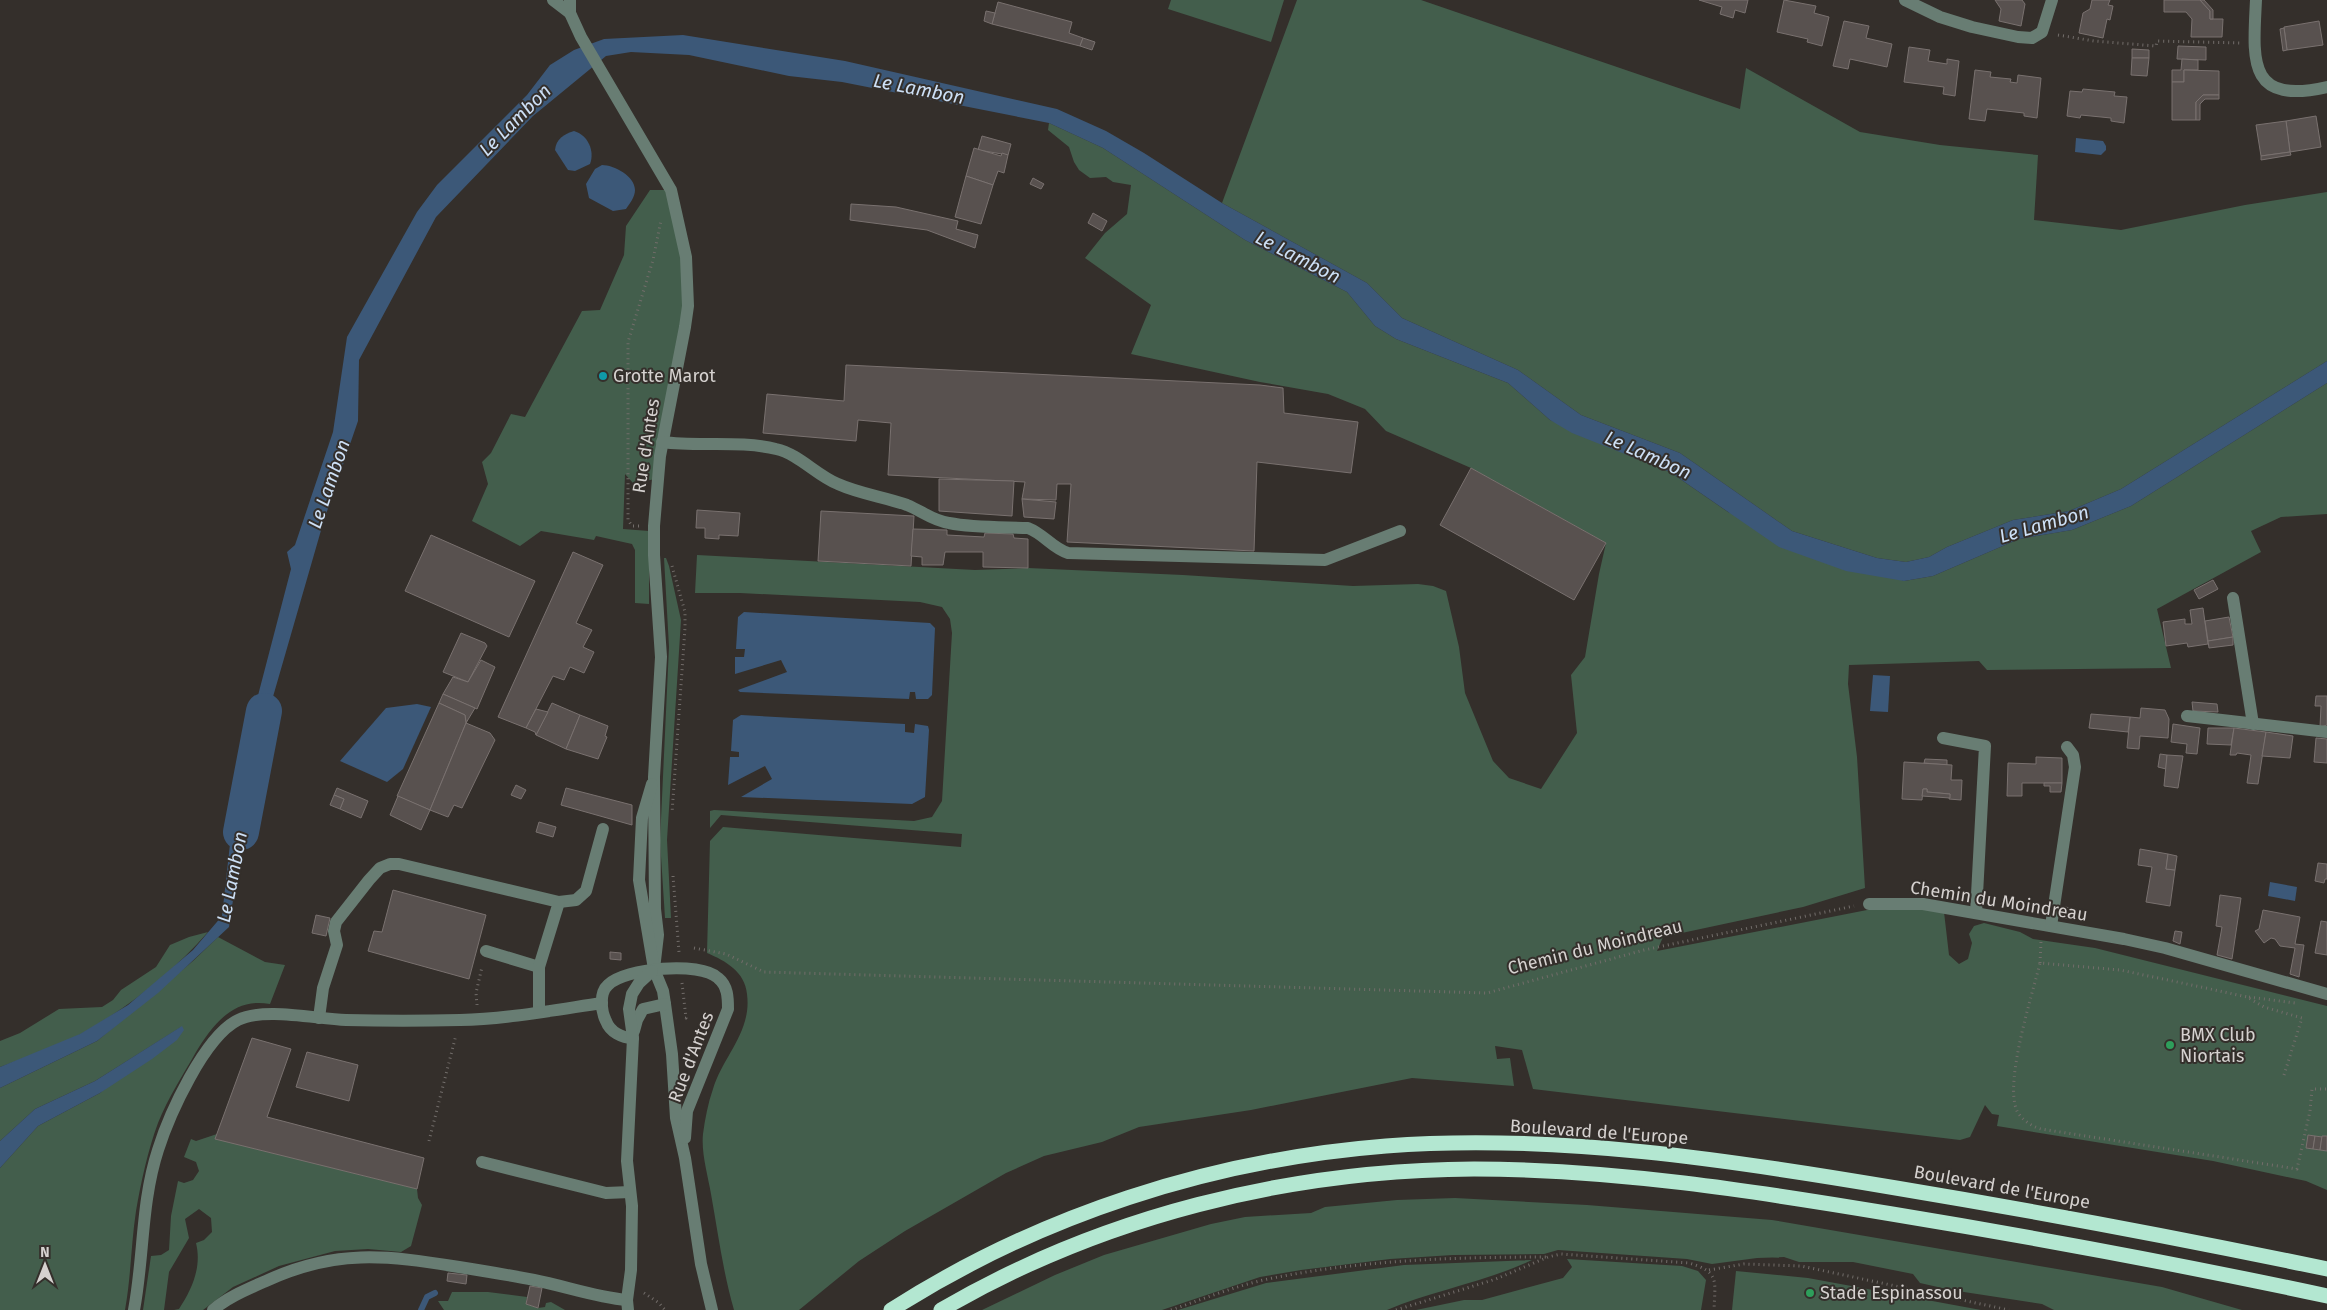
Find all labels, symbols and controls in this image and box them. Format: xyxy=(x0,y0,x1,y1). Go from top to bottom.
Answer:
water label: Le Lambon xyxy=(871,69,967,109)
water label: Le Lambon xyxy=(474,79,556,161)
water label: Le Lambon xyxy=(1252,226,1344,288)
place label: Grotte Marot xyxy=(613,365,716,387)
marker: Grotte Marot xyxy=(597,370,609,382)
street label: Rue d'Antes xyxy=(628,397,664,495)
water label: Le Lambon xyxy=(1601,426,1695,484)
water label: Le Lambon xyxy=(303,437,355,531)
water label: Le Lambon xyxy=(1996,500,2092,548)
water label: Le Lambon xyxy=(212,829,252,925)
street label: Chemin du Moindreau xyxy=(1909,876,2089,926)
street label: Chemin du Moindreau xyxy=(1505,915,1685,979)
street label: Rue d'Antes xyxy=(664,1009,718,1105)
place label: BMX Club Niortais xyxy=(2180,1024,2256,1067)
marker: BMX Club Niortais xyxy=(2164,1039,2176,1051)
street label: Boulevard de l'Europe xyxy=(1509,1115,1689,1149)
street label: Boulevard de l'Europe xyxy=(1912,1161,2092,1213)
north arrow xyxy=(20,1240,70,1290)
text: N xyxy=(40,1244,50,1261)
place label: Stade Espinassou xyxy=(1820,1282,1963,1304)
marker: Stade Espinassou xyxy=(1804,1287,1816,1299)

